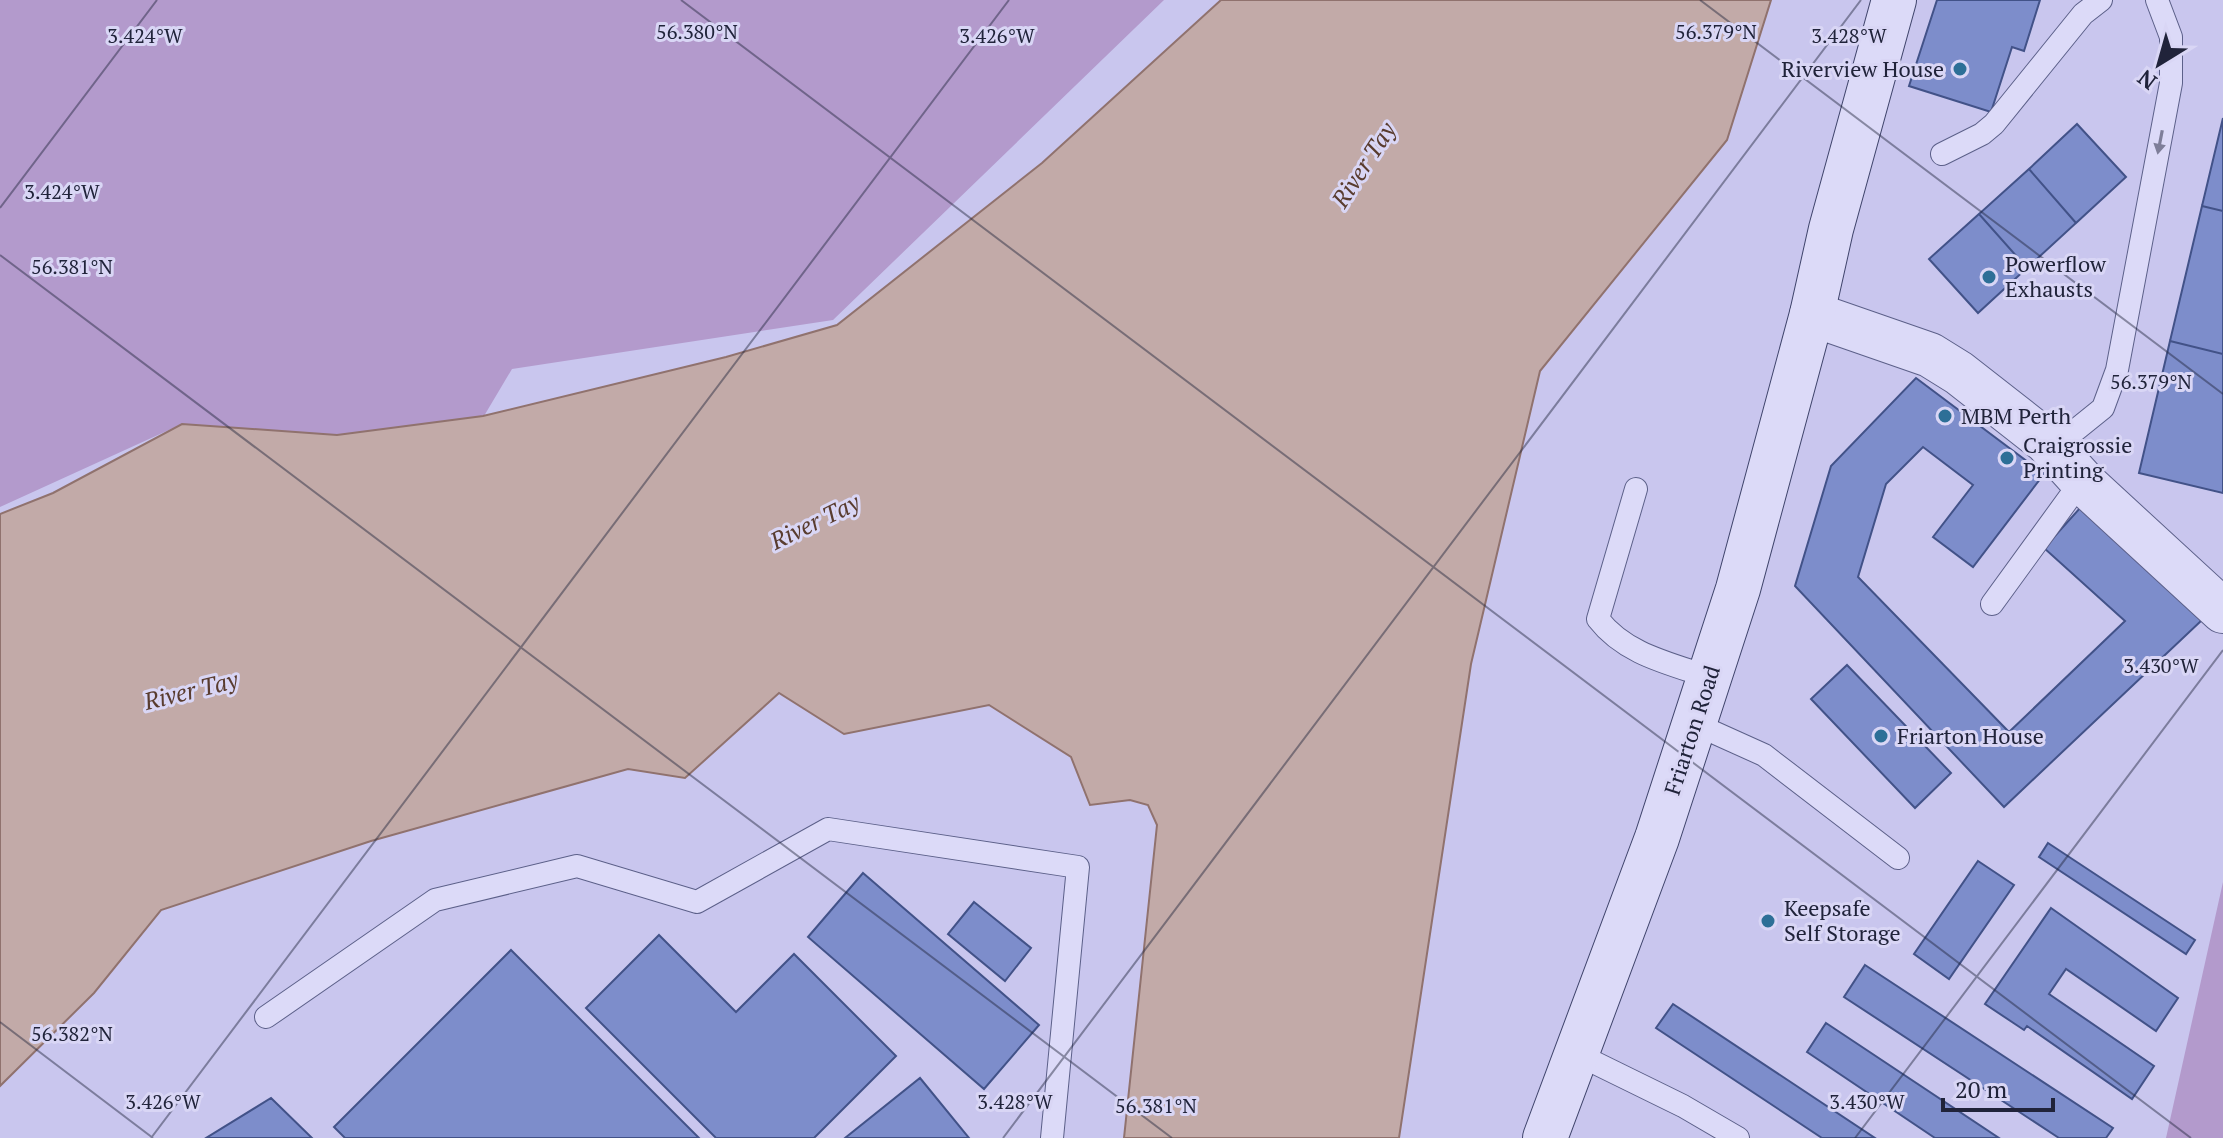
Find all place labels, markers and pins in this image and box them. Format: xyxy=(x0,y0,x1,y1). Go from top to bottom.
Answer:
place label: Riverview House xyxy=(1781,54,1944,83)
marker: Riverview House xyxy=(1951,60,1969,78)
place label: Powerflow Exhausts xyxy=(2005,249,2107,303)
marker: Powerflow Exhausts xyxy=(1980,268,1998,286)
place label: MBM Perth xyxy=(1961,401,2071,430)
marker: MBM Perth xyxy=(1936,407,1954,425)
place label: Craigrossie Printing xyxy=(2023,430,2132,484)
marker: Craigrossie Printing xyxy=(1998,449,2016,467)
place label: Friarton House xyxy=(1897,721,2044,750)
marker: Friarton House xyxy=(1872,727,1890,745)
place label: Keepsafe Self Storage xyxy=(1784,893,1901,947)
marker: Keepsafe Self Storage xyxy=(1759,912,1777,930)

